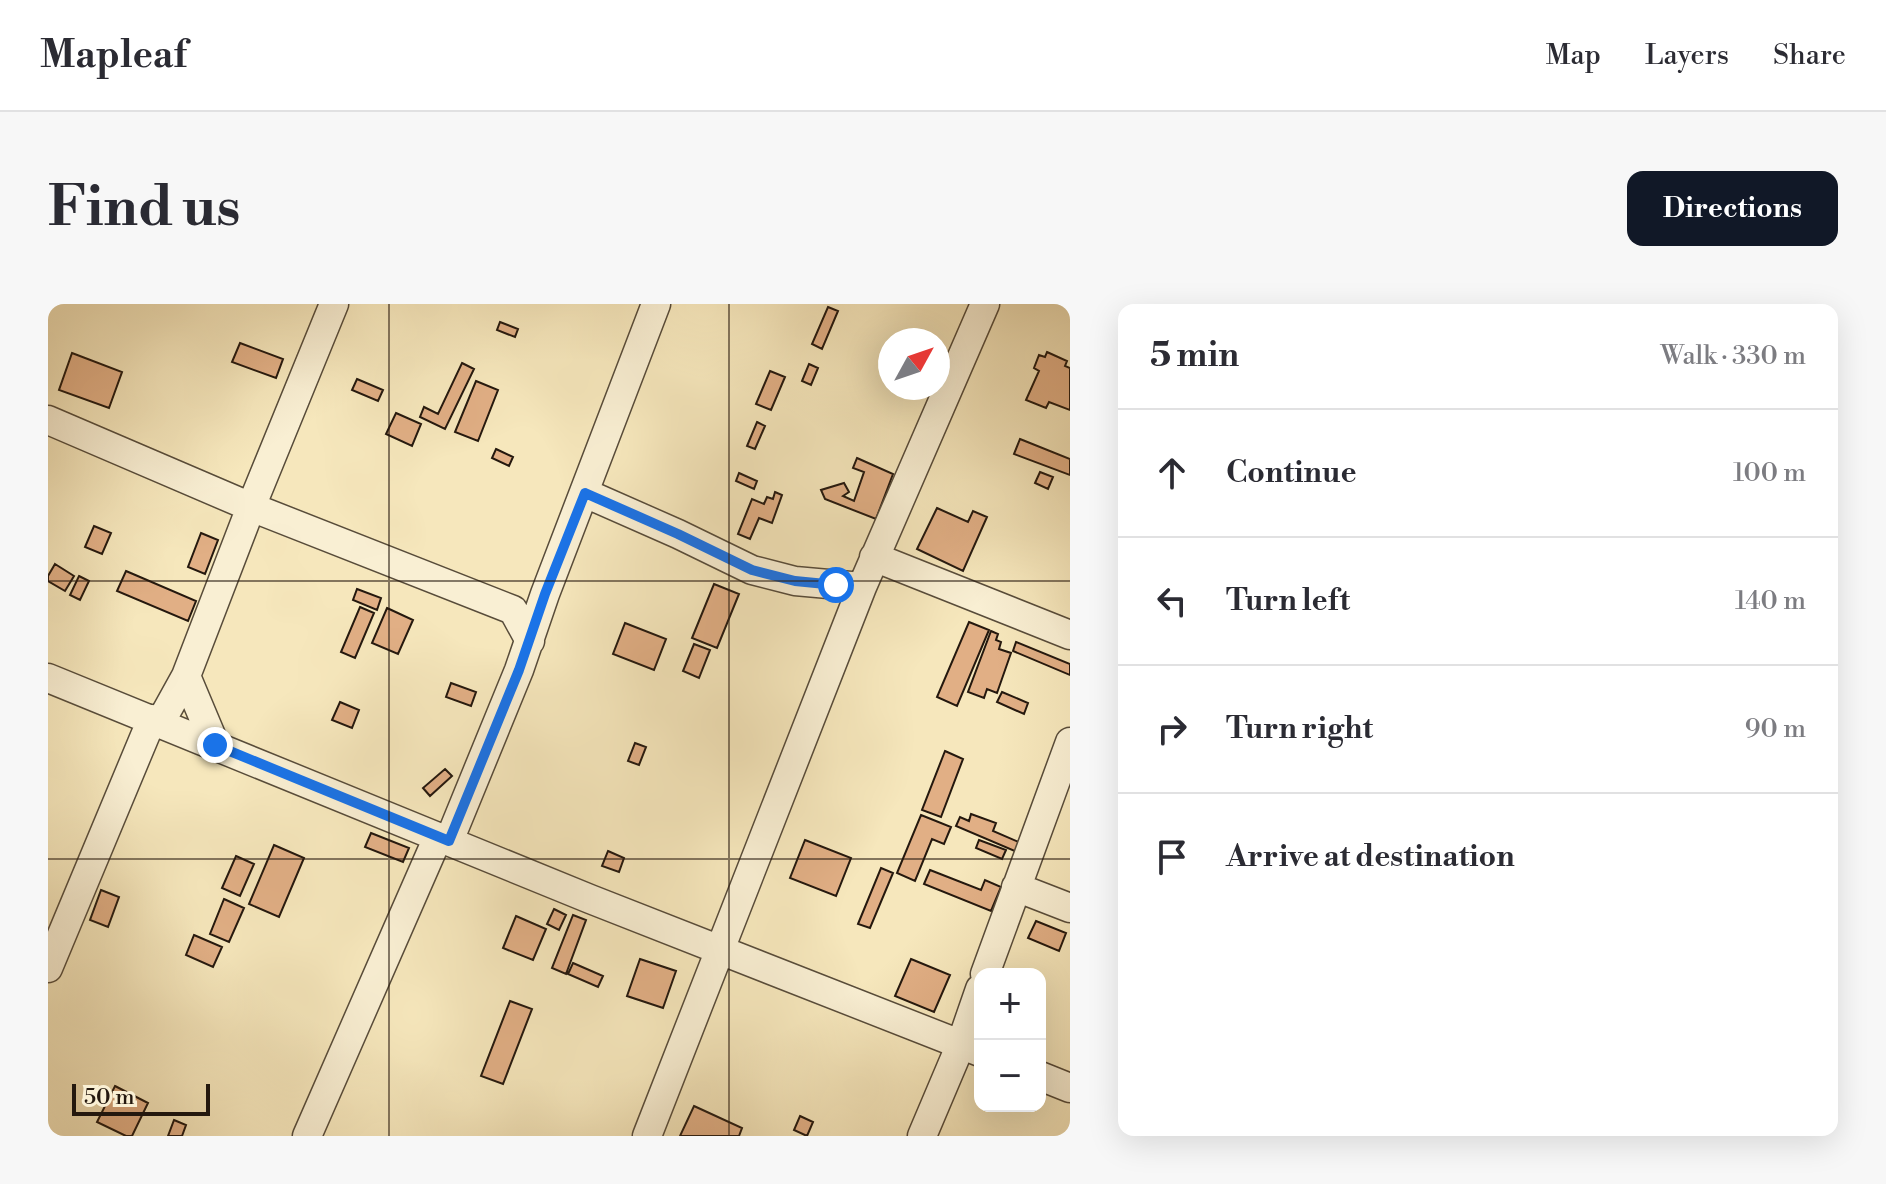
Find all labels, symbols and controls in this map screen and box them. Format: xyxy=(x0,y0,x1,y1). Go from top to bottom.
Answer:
text: Mapleaf xyxy=(40,32,187,79)
text: Map xyxy=(1546,38,1601,73)
text: Layers xyxy=(1645,38,1729,73)
text: Share xyxy=(1773,38,1846,73)
button: Directions xyxy=(1627,171,1838,246)
text: Find us xyxy=(48,173,241,243)
north arrow xyxy=(878,328,950,400)
text: 5 min xyxy=(1150,335,1239,377)
text: Walk · 330 m xyxy=(1661,340,1806,372)
icon: ahead xyxy=(1150,451,1194,495)
text: Continue xyxy=(1226,454,1357,492)
text: 100 m xyxy=(1733,457,1806,489)
route start xyxy=(818,567,854,603)
icon: left xyxy=(1150,579,1194,623)
text: Turn left xyxy=(1226,582,1350,620)
text: 140 m xyxy=(1735,585,1806,617)
icon: right xyxy=(1150,707,1194,751)
text: Turn right xyxy=(1226,710,1373,748)
text: 90 m xyxy=(1745,713,1806,745)
route end xyxy=(197,727,233,763)
icon: arrive xyxy=(1150,835,1194,879)
text: Arrive at destination xyxy=(1226,838,1515,876)
map controls xyxy=(974,968,1046,1112)
button: + xyxy=(974,968,1046,1040)
button: − xyxy=(974,1040,1046,1112)
scale bar xyxy=(72,1080,210,1116)
text: 50 m xyxy=(84,1084,135,1111)

